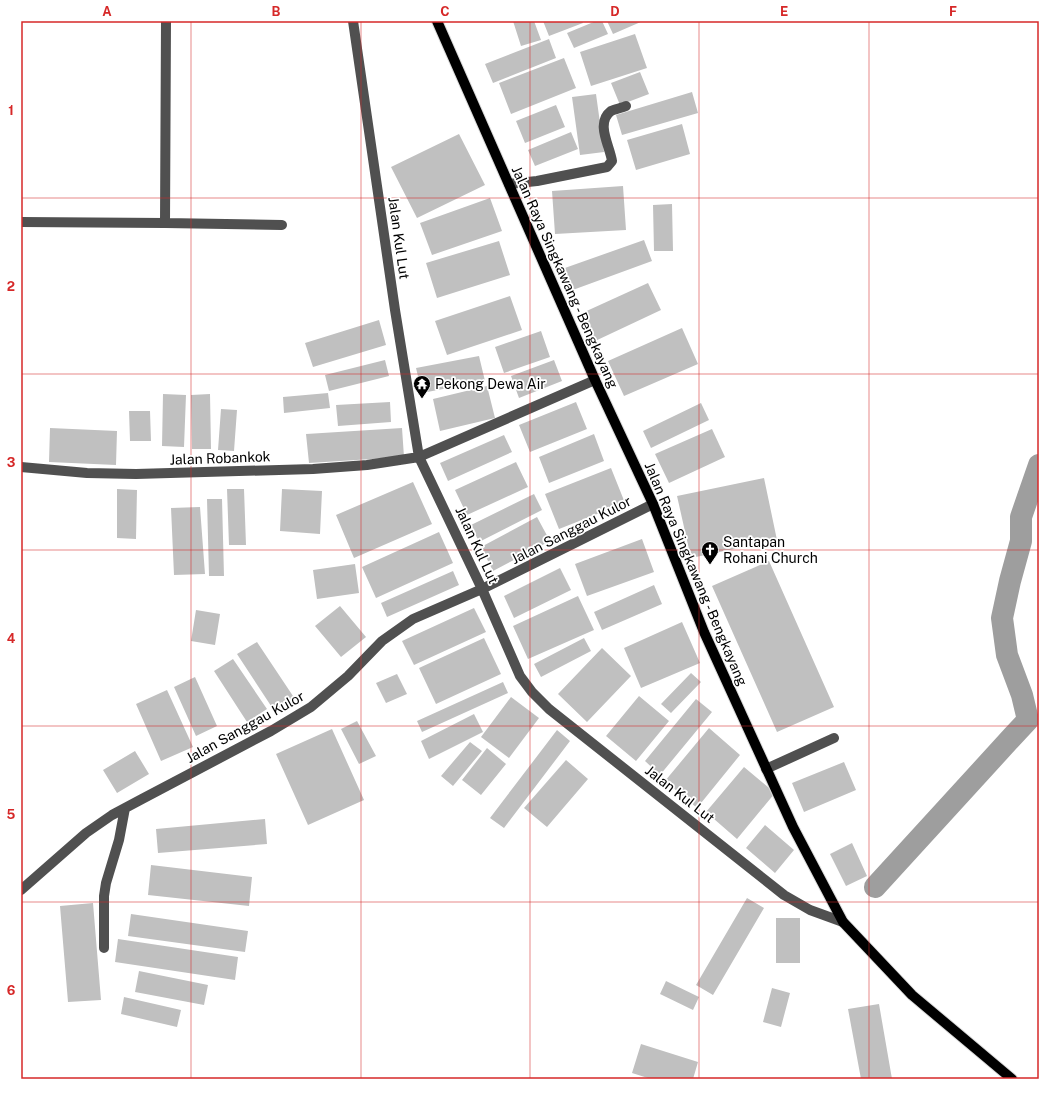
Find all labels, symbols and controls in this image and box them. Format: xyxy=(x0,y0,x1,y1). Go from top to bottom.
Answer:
text: A xyxy=(102,4,112,19)
text: B xyxy=(272,4,281,19)
text: C xyxy=(440,4,450,19)
text: D xyxy=(610,4,620,19)
text: E xyxy=(780,4,788,19)
text: F xyxy=(949,4,957,19)
text: 1 xyxy=(8,103,14,118)
street label: Jalan Raya Singkawang - Bengkayang xyxy=(509,163,622,391)
street label: Jalan Kul Lut xyxy=(385,196,413,280)
text: 2 xyxy=(7,279,15,294)
temple icon: Pekong Dewa Air xyxy=(412,374,432,399)
place label: Pekong Dewa Air xyxy=(435,376,546,392)
street label: Jalan Robankok xyxy=(169,448,271,468)
text: 3 xyxy=(7,455,16,470)
street label: Jalan Raya Singkawang - Bengkayang xyxy=(641,460,751,689)
street label: Jalan Sanggau Kulor xyxy=(508,493,634,567)
street label: Jalan Kul Lut xyxy=(452,504,502,586)
place label: Santapan Rohani Church xyxy=(723,534,818,566)
church icon: Santapan Rohani Church xyxy=(700,540,720,565)
text: 4 xyxy=(7,631,16,646)
street label: Jalan Sanggau Kulor xyxy=(183,688,307,766)
street label: Jalan Kul Lut xyxy=(642,762,718,826)
text: 5 xyxy=(7,807,16,822)
text: 6 xyxy=(7,983,16,998)

